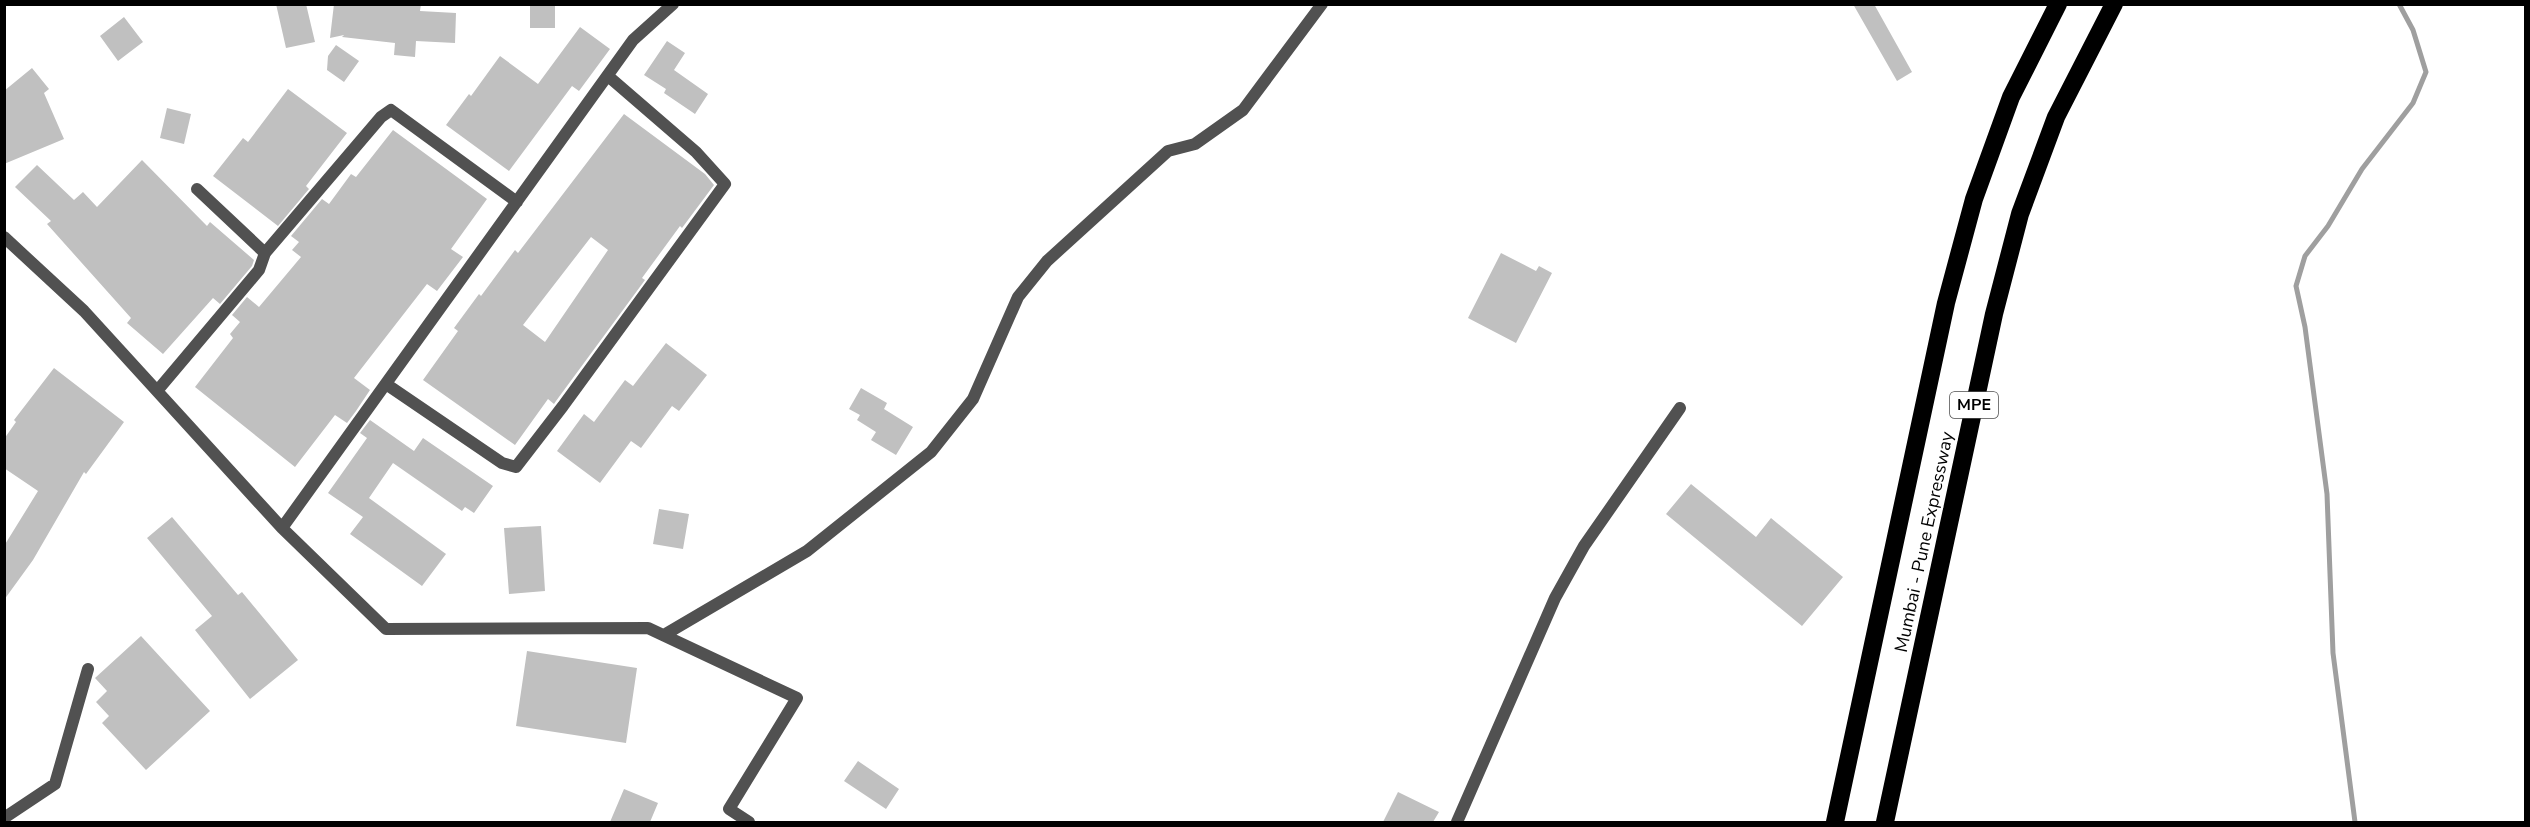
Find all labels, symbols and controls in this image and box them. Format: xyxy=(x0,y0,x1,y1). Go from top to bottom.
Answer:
road number: MPE xyxy=(1950,392,1998,418)
street label: Mumbai - Pune Expressway xyxy=(1889,429,1959,655)

